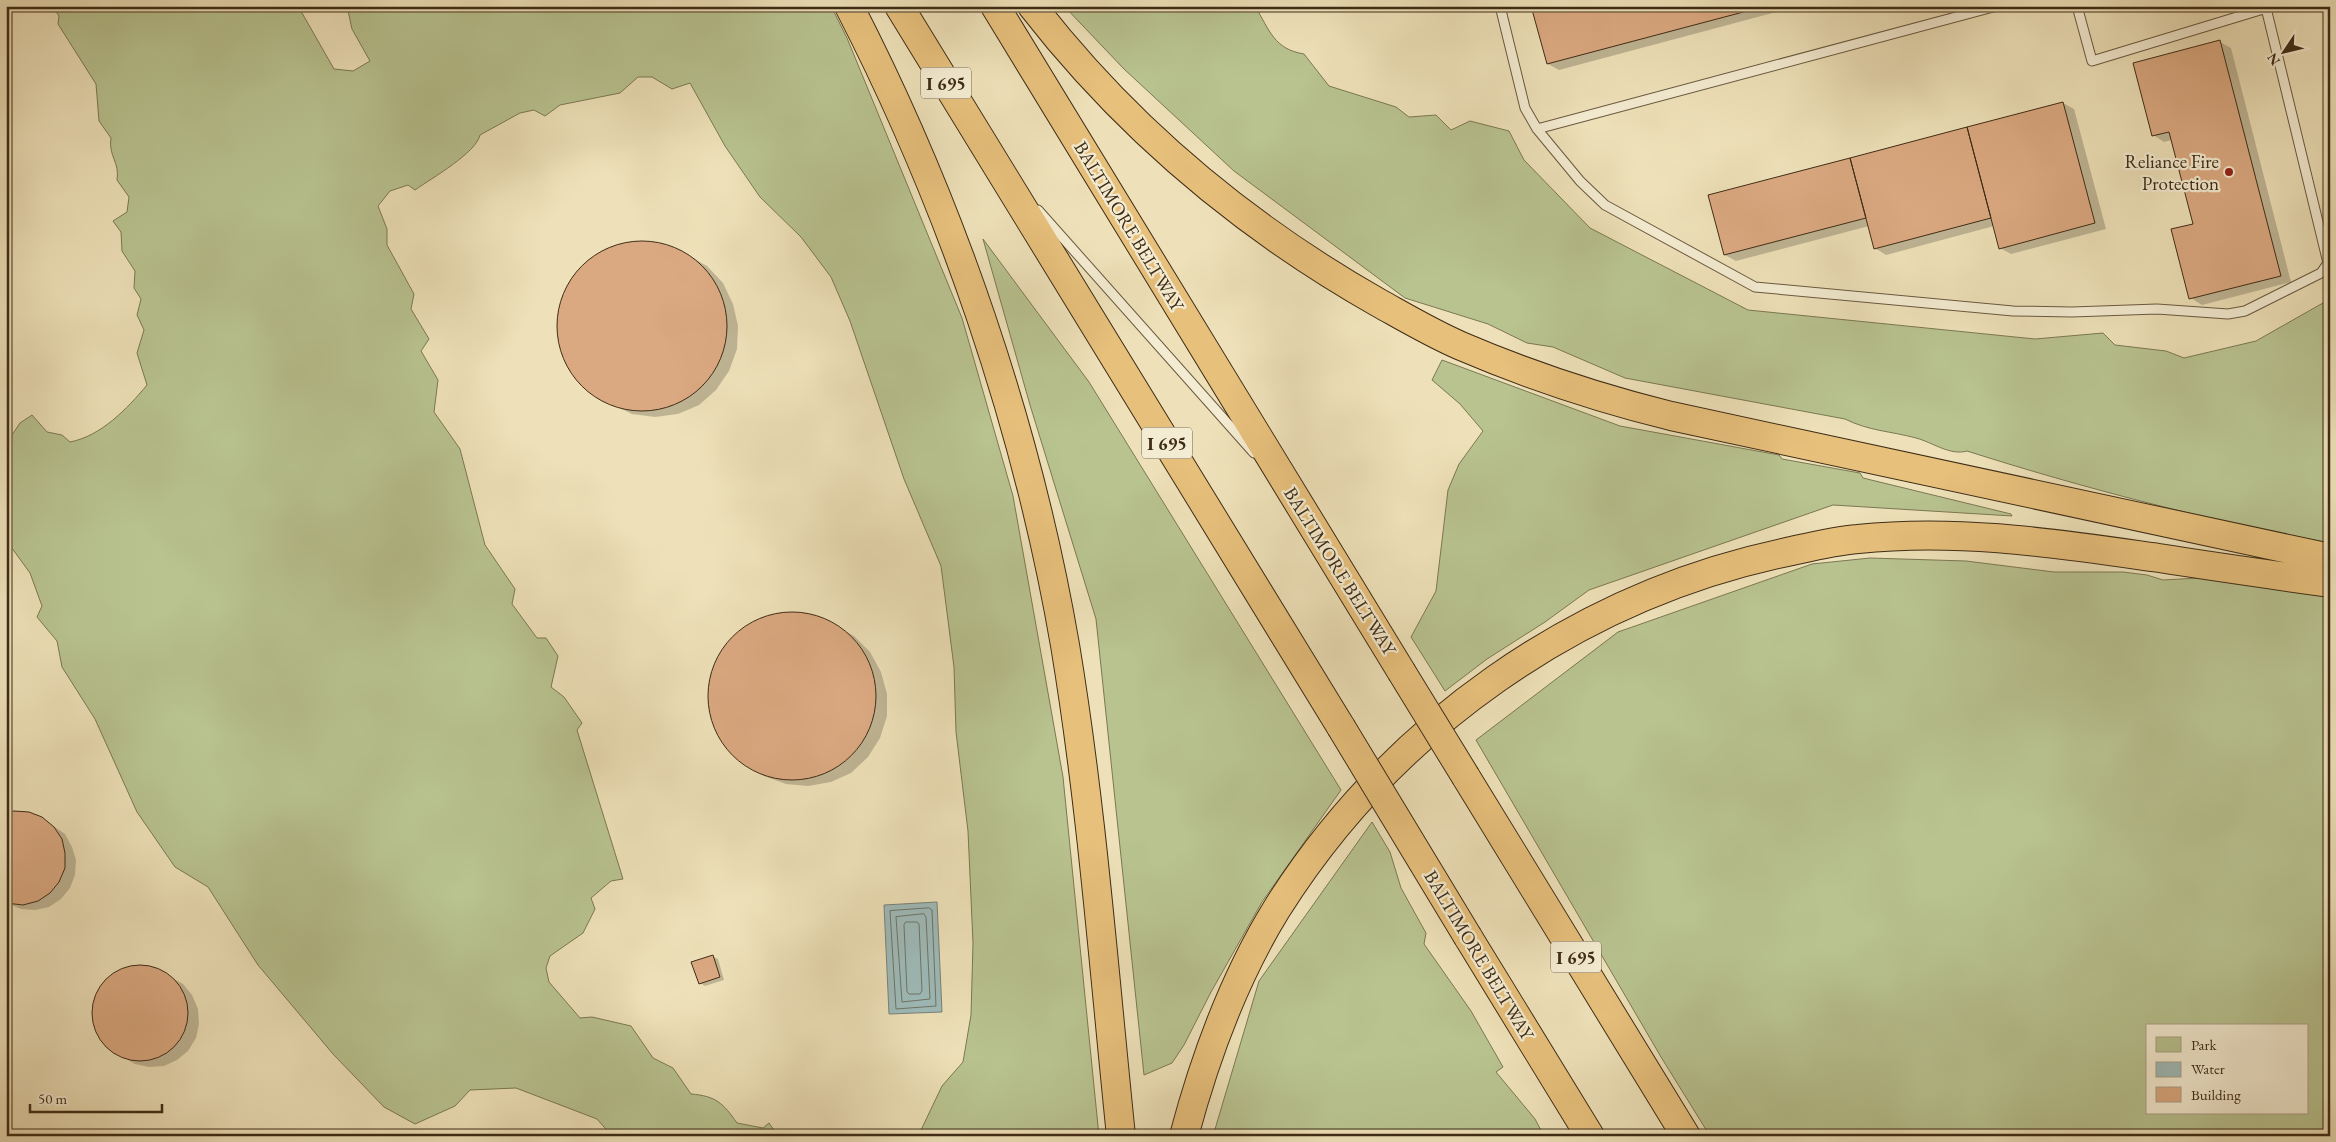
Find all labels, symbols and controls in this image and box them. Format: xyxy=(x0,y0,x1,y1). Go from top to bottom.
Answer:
north arrow xyxy=(2258,28,2308,78)
text: N xyxy=(2262,49,2284,69)
road number: I 695 xyxy=(921,68,971,99)
street label: BALTIMORE BELTWAY xyxy=(1068,136,1190,316)
place label: Reliance Fire Protection xyxy=(2125,149,2219,196)
marker: Reliance Fire Protection xyxy=(2223,166,2235,178)
road number: I 695 xyxy=(1142,428,1192,458)
street label: BALTIMORE BELTWAY xyxy=(1278,482,1402,661)
street label: BALTIMORE BELTWAY xyxy=(1418,865,1540,1045)
road number: I 695 xyxy=(1551,942,1601,972)
legend xyxy=(2146,1024,2308,1114)
text: Park xyxy=(2191,1035,2218,1054)
text: Water xyxy=(2191,1059,2225,1078)
scale bar xyxy=(30,1082,162,1114)
text: Building xyxy=(2191,1085,2241,1104)
text: 50 m xyxy=(38,1089,67,1108)

